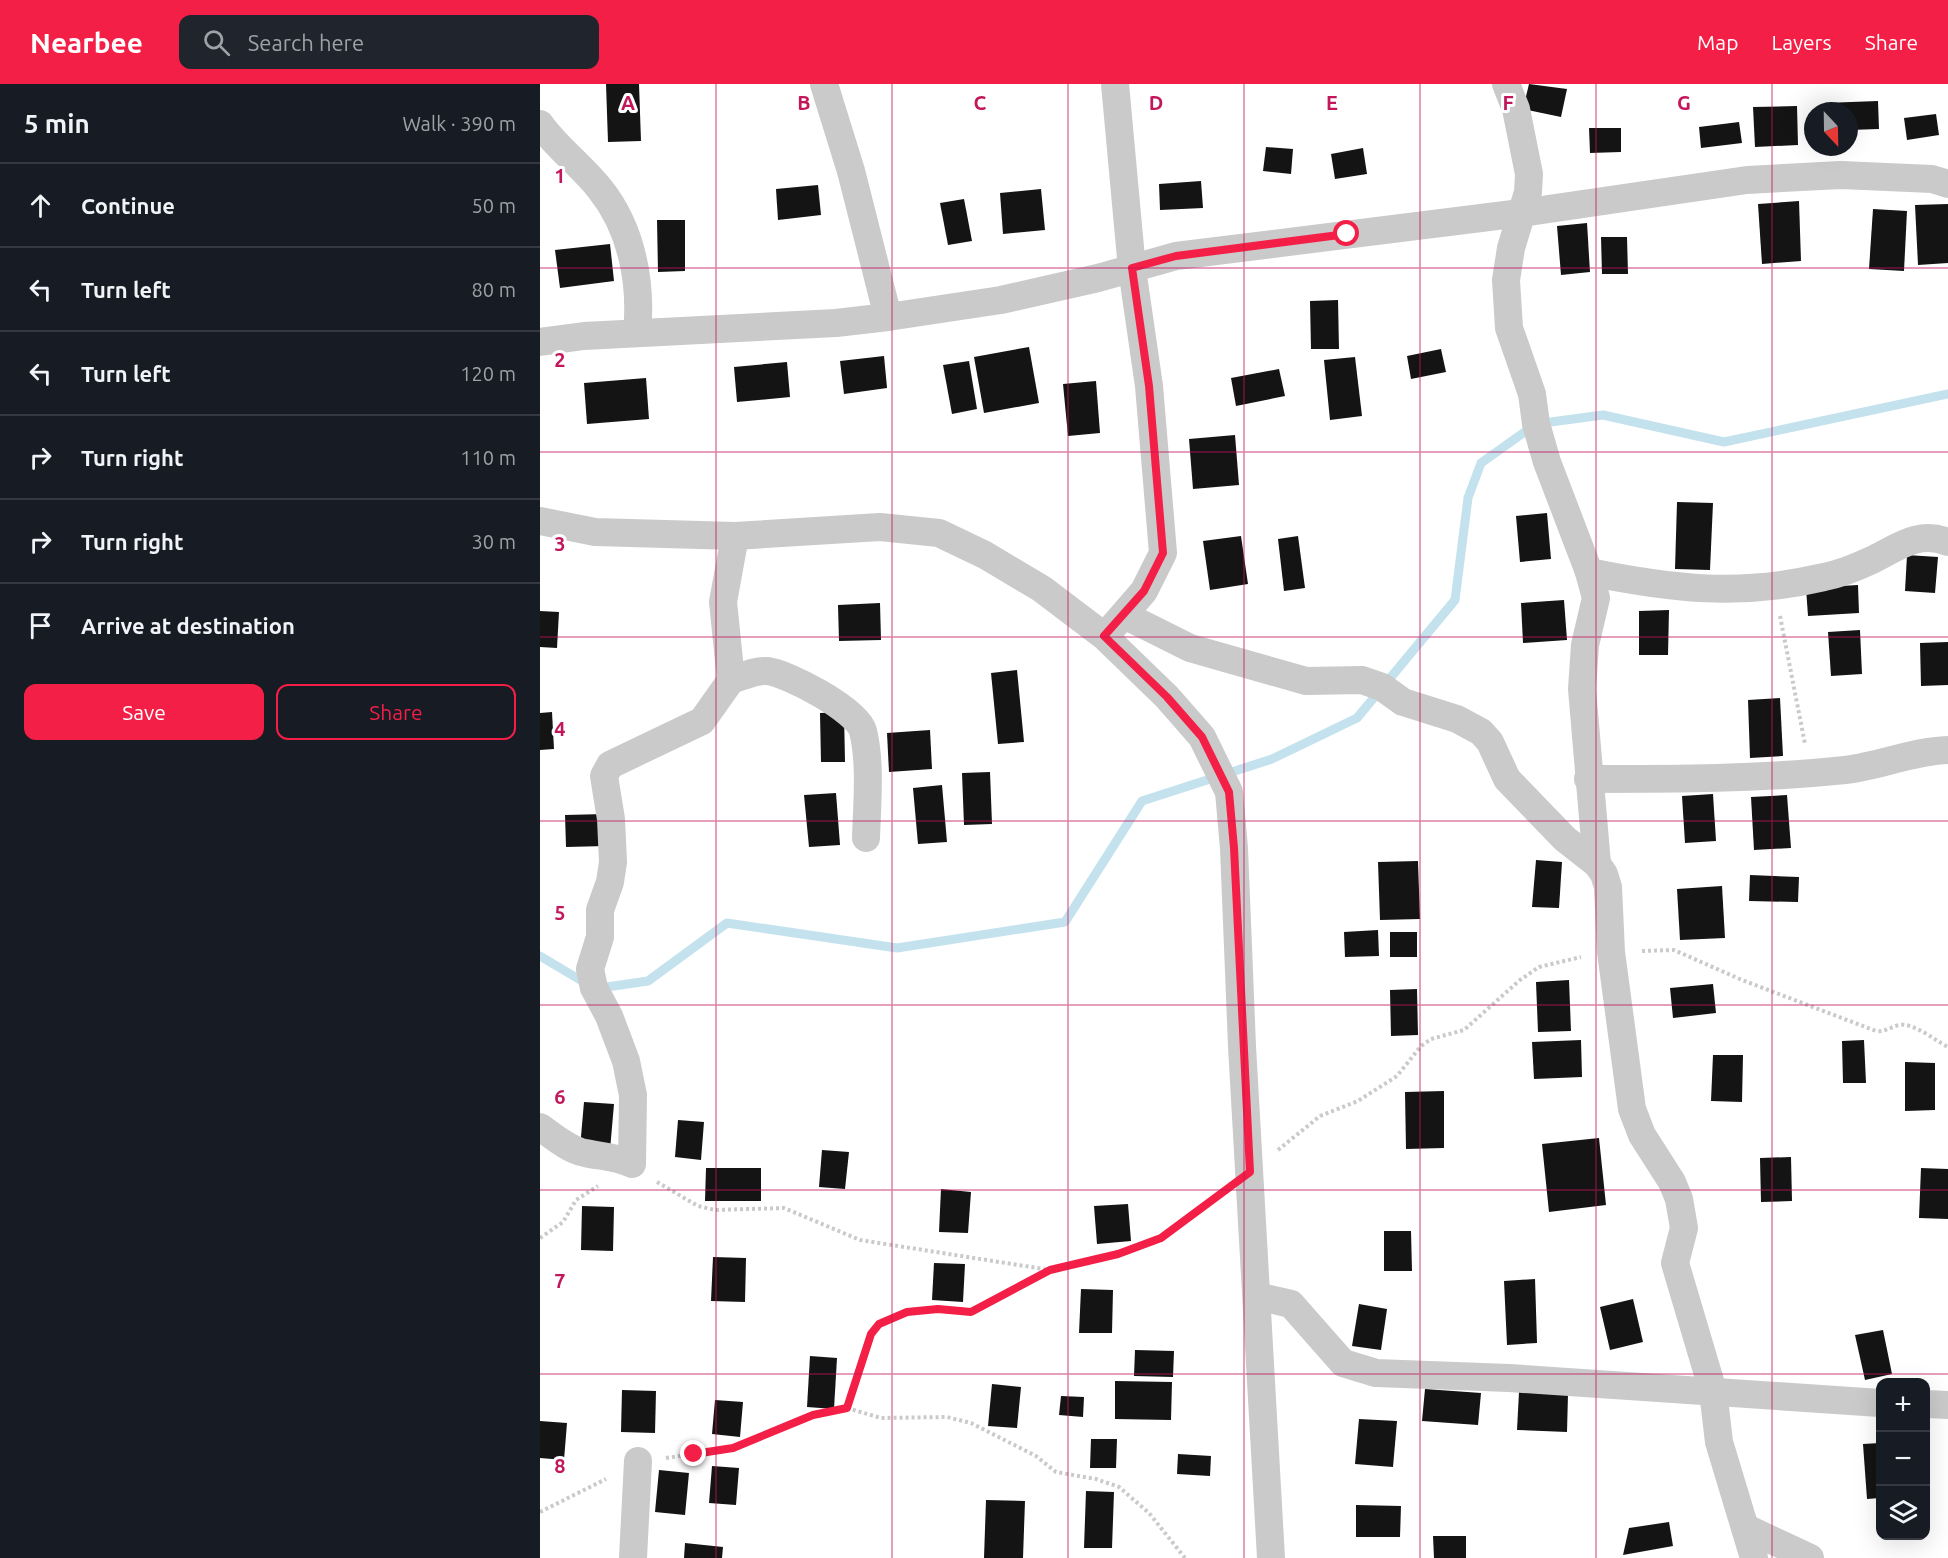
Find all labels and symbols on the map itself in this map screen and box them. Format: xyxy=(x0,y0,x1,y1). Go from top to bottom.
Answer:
text: A xyxy=(621,91,635,114)
text: B xyxy=(797,91,811,114)
text: C xyxy=(974,91,987,114)
text: D xyxy=(1149,91,1163,114)
text: E xyxy=(1326,91,1338,114)
text: F xyxy=(1502,91,1514,114)
text: G xyxy=(1677,91,1691,114)
north arrow xyxy=(1804,102,1858,156)
text: 1 xyxy=(554,164,566,187)
route start xyxy=(1333,220,1359,246)
text: 2 xyxy=(554,348,566,371)
text: 3 xyxy=(554,532,566,555)
text: 4 xyxy=(554,717,566,740)
text: 5 xyxy=(554,901,566,924)
text: 6 xyxy=(554,1085,566,1108)
text: 7 xyxy=(554,1269,566,1292)
route end xyxy=(680,1440,706,1466)
text: 8 xyxy=(554,1454,566,1477)

